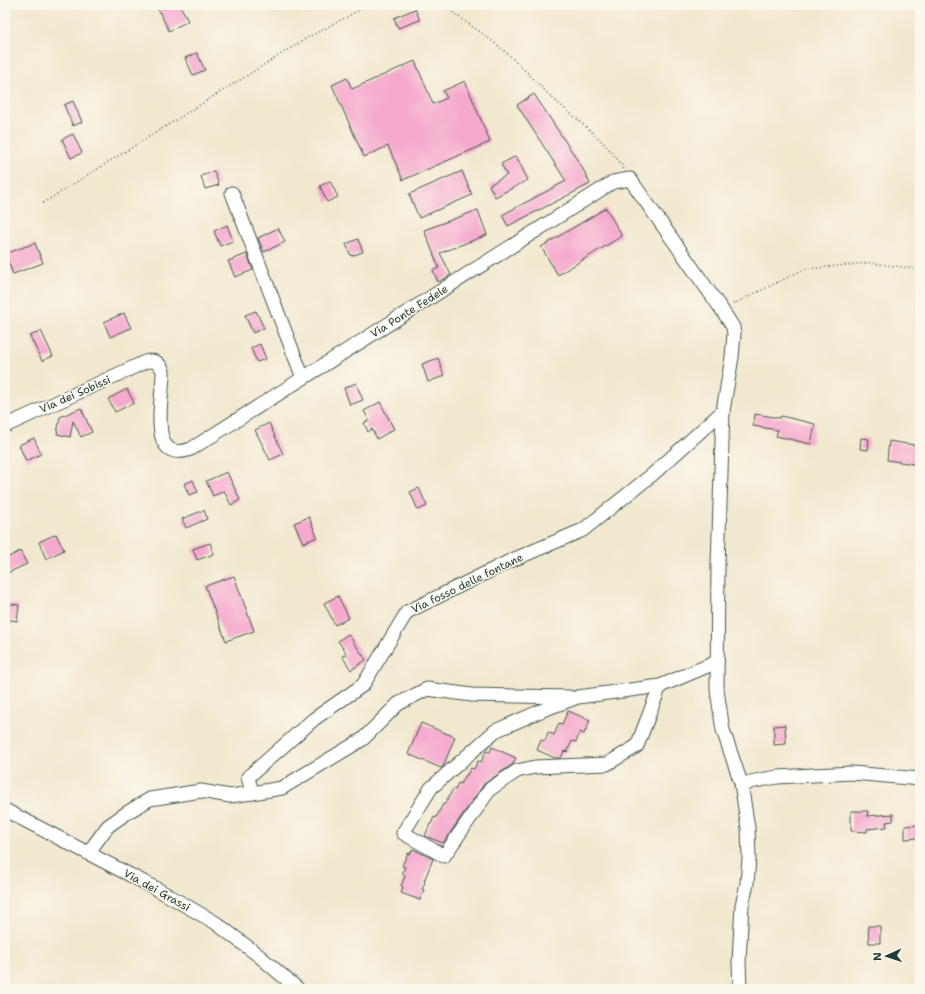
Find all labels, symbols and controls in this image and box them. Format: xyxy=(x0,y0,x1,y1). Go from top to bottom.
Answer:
street label: Via Ponte Fedele xyxy=(368,281,451,341)
street label: Via dei Sobissi xyxy=(37,372,113,417)
street label: Via fosso delle fontane xyxy=(409,550,526,617)
street label: Via dei Grassi xyxy=(121,866,193,915)
north arrow xyxy=(867,936,907,976)
text: N xyxy=(870,951,885,961)

